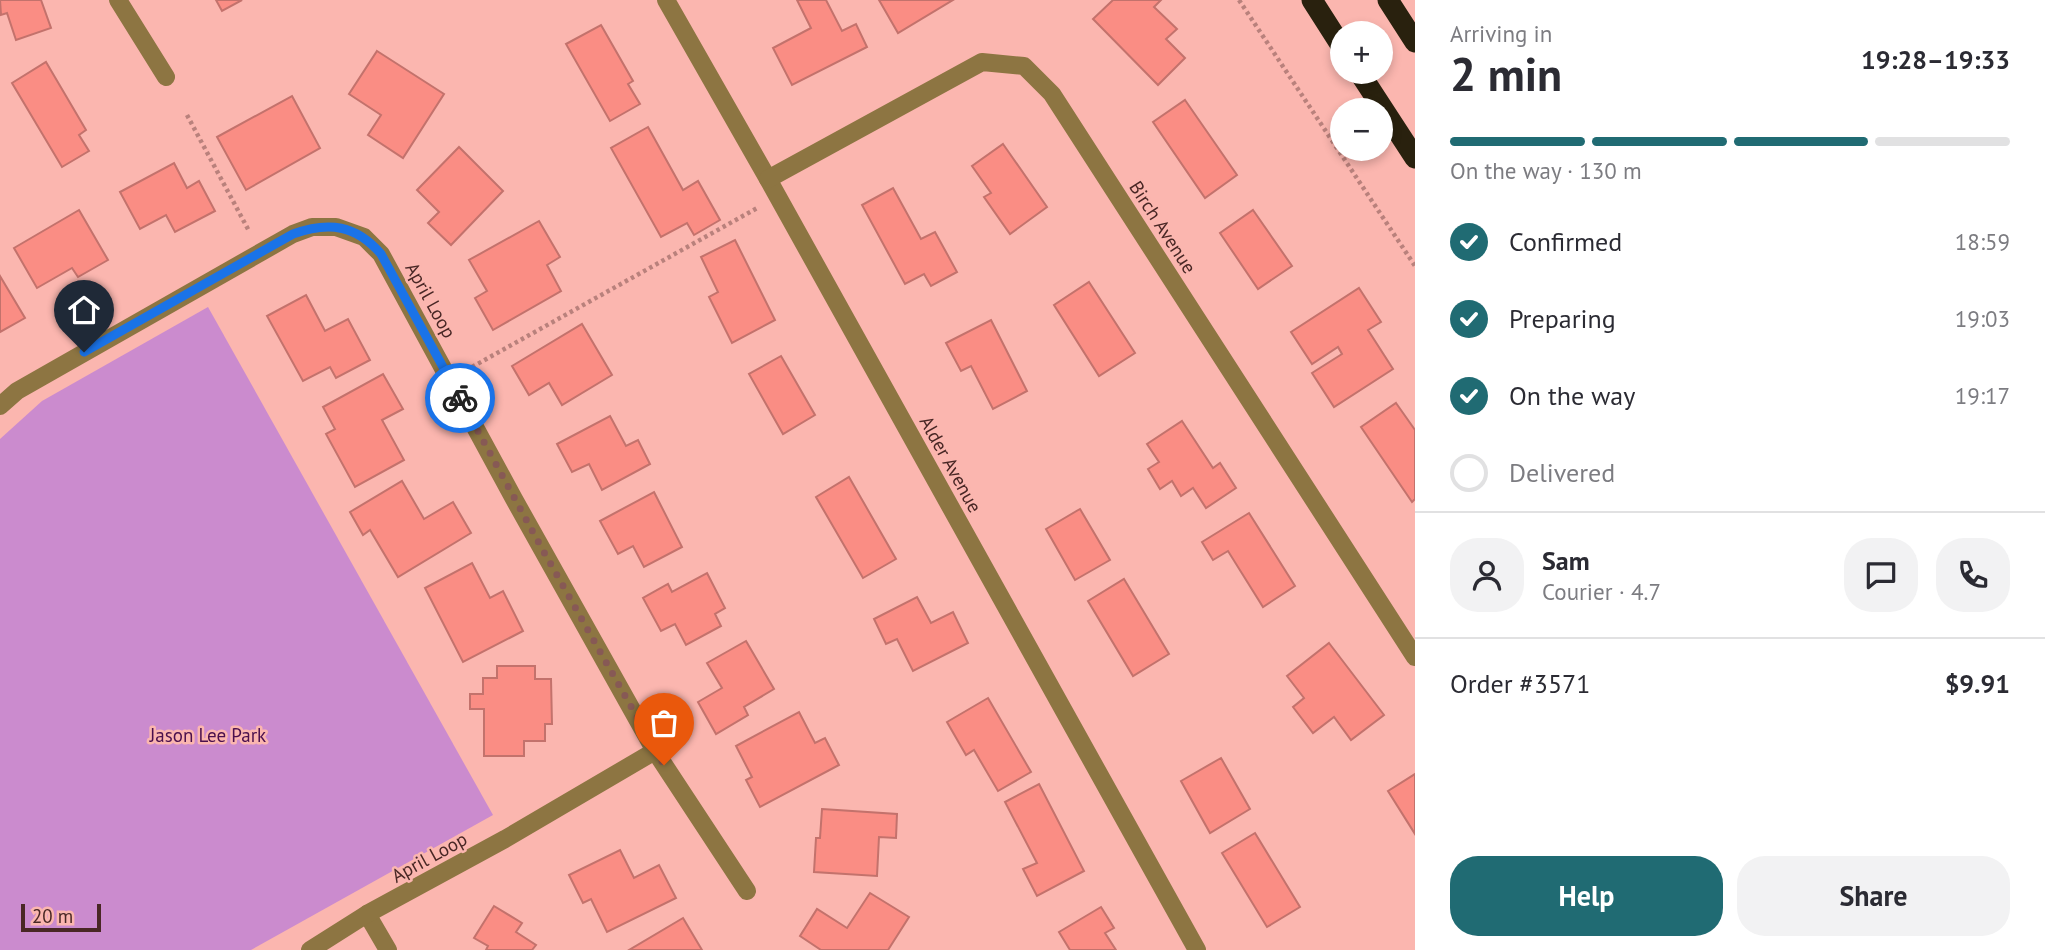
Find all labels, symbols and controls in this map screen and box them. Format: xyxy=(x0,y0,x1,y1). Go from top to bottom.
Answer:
text: Arriving in xyxy=(1450,19,1552,48)
map controls xyxy=(1330,21,1393,161)
button: + xyxy=(1330,21,1393,84)
text: 19:28–19:33 xyxy=(1861,43,2010,76)
text: 2 min xyxy=(1450,44,1562,104)
button: − xyxy=(1330,98,1393,161)
text: On the way · 130 m xyxy=(1450,156,1642,185)
street label: Birch Avenue xyxy=(1124,176,1202,278)
icon: check xyxy=(1450,223,1488,261)
text: Confirmed xyxy=(1509,225,1622,258)
text: 18:59 xyxy=(1955,227,2010,256)
street label: April Loop xyxy=(400,258,462,342)
pin xyxy=(54,280,114,352)
icon: home xyxy=(65,291,103,329)
icon: check xyxy=(1450,300,1488,338)
text: Preparing xyxy=(1509,302,1616,335)
text: 19:03 xyxy=(1955,304,2010,333)
courier xyxy=(425,363,495,433)
icon: check xyxy=(1450,377,1488,415)
icon: bike xyxy=(441,379,479,417)
text: On the way xyxy=(1509,379,1635,412)
text: 19:17 xyxy=(1955,381,2010,410)
street label: Alder Avenue xyxy=(915,411,987,517)
text: Delivered xyxy=(1509,456,1615,489)
button: person xyxy=(1450,538,1524,612)
button: chat xyxy=(1844,538,1918,612)
button: phone xyxy=(1936,538,2010,612)
text: Sam xyxy=(1542,544,1590,577)
text: Courier · 4.7 xyxy=(1542,577,1661,606)
text: Order #3571 xyxy=(1450,667,1590,700)
text: $9.91 xyxy=(1945,667,2010,700)
pin xyxy=(634,693,694,765)
icon: bag xyxy=(645,704,683,742)
park label: Jason Lee Park xyxy=(149,723,266,747)
street label: April Loop xyxy=(387,826,471,888)
button: Help xyxy=(1450,856,1723,936)
button: Share xyxy=(1737,856,2010,936)
scale bar xyxy=(21,901,102,933)
text: 20 m xyxy=(32,904,73,928)

